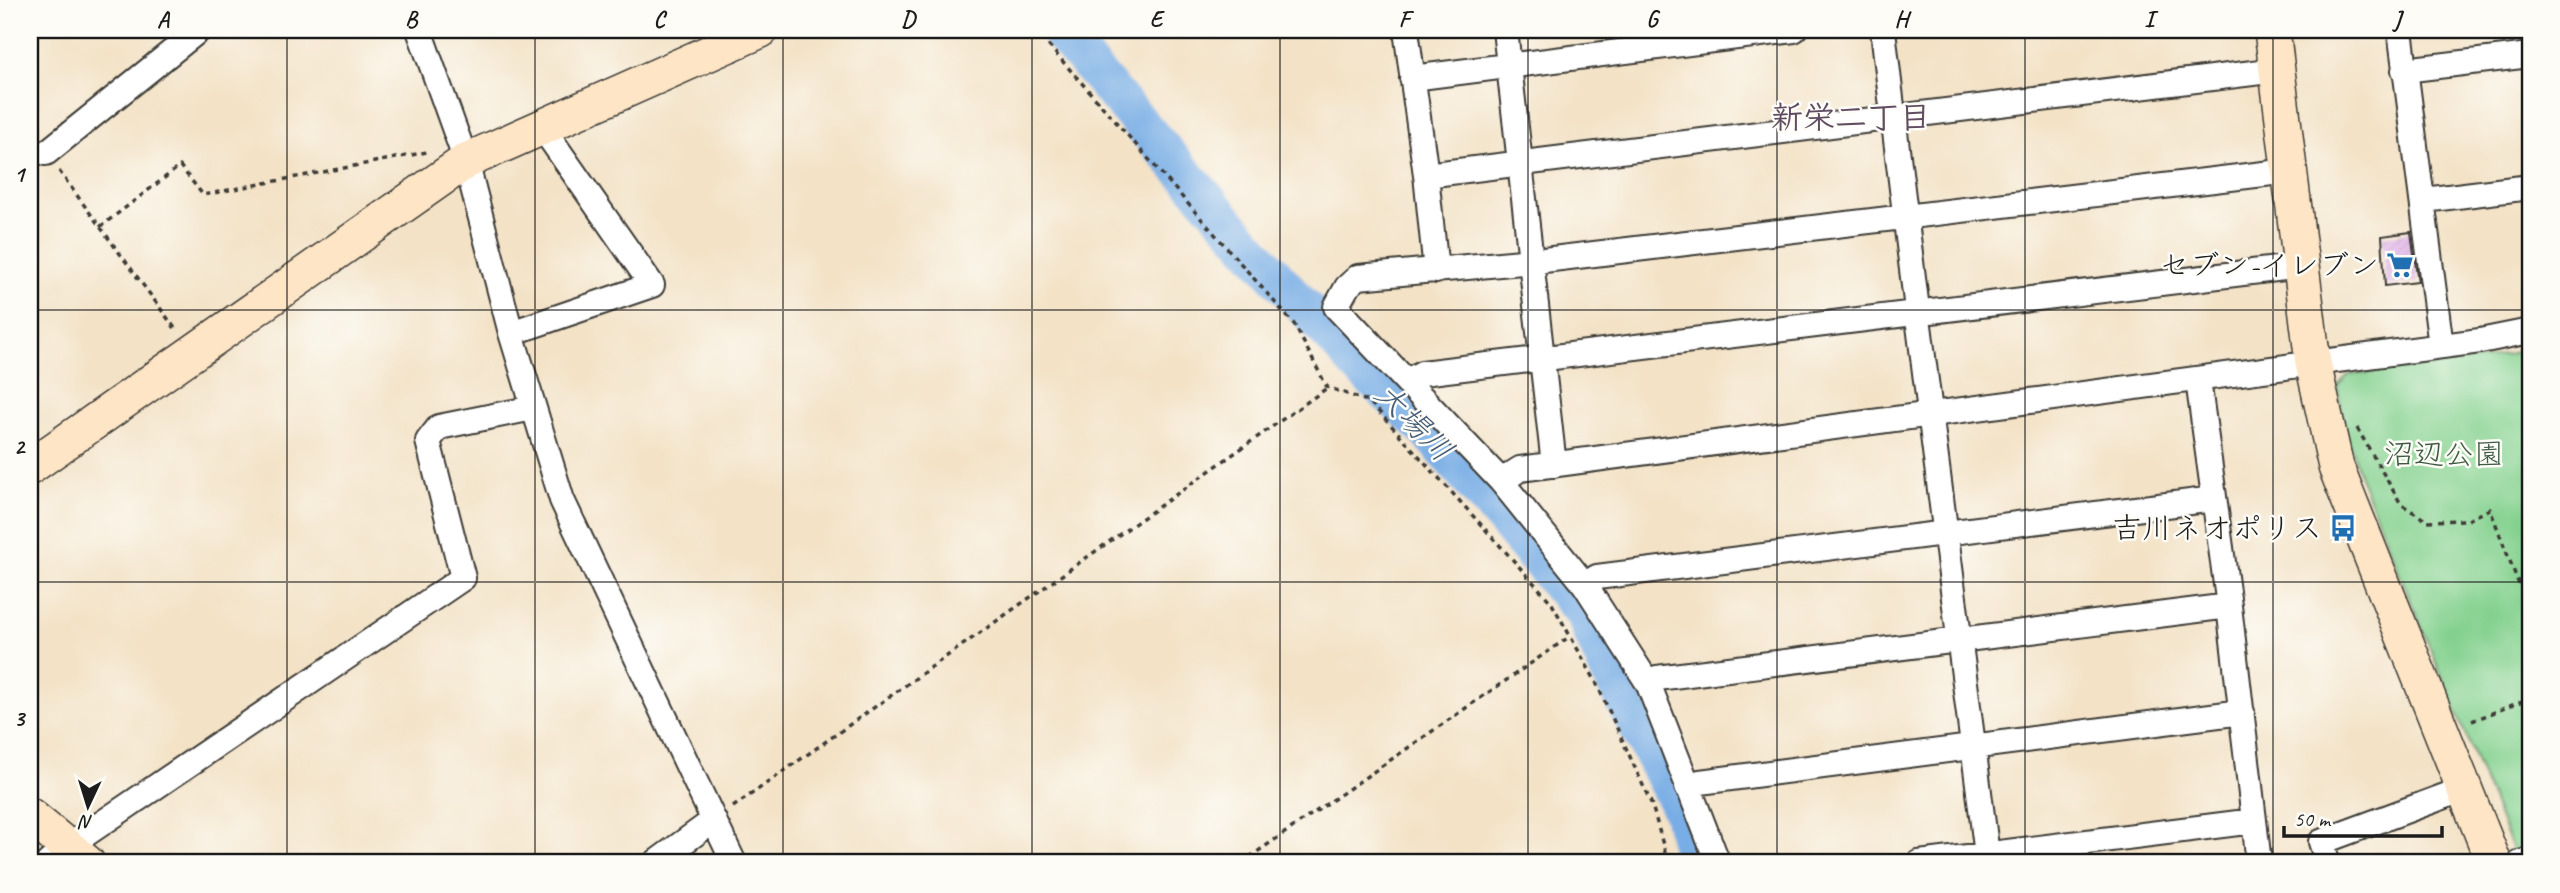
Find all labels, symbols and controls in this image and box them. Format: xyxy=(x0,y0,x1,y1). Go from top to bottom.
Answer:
text: A xyxy=(157,5,171,34)
text: B xyxy=(405,5,419,34)
text: C xyxy=(654,5,668,34)
text: D xyxy=(901,5,917,34)
text: E xyxy=(1150,5,1166,34)
text: F xyxy=(1399,5,1415,34)
text: G xyxy=(1646,5,1661,34)
text: H xyxy=(1894,5,1912,34)
text: I xyxy=(2144,5,2159,34)
text: J xyxy=(2391,5,2404,34)
district label: 新栄二丁目 xyxy=(1771,97,1931,138)
text: 1 xyxy=(14,160,27,189)
place label: セブン-イレブン xyxy=(2159,246,2379,284)
supermarket icon: セブン-イレブン xyxy=(2385,250,2415,280)
water label: 大場川 xyxy=(1366,374,1462,470)
text: 2 xyxy=(14,432,27,461)
park label: 沼辺公園 xyxy=(2384,435,2504,473)
place label: 吉川ネオポリス xyxy=(2112,509,2322,547)
bus stop icon: 吉川ネオポリス xyxy=(2328,513,2358,543)
text: 3 xyxy=(14,704,27,733)
north arrow xyxy=(52,770,122,840)
scale bar xyxy=(2284,795,2441,839)
text: 50 m xyxy=(2294,806,2332,832)
text: N xyxy=(77,809,94,834)

